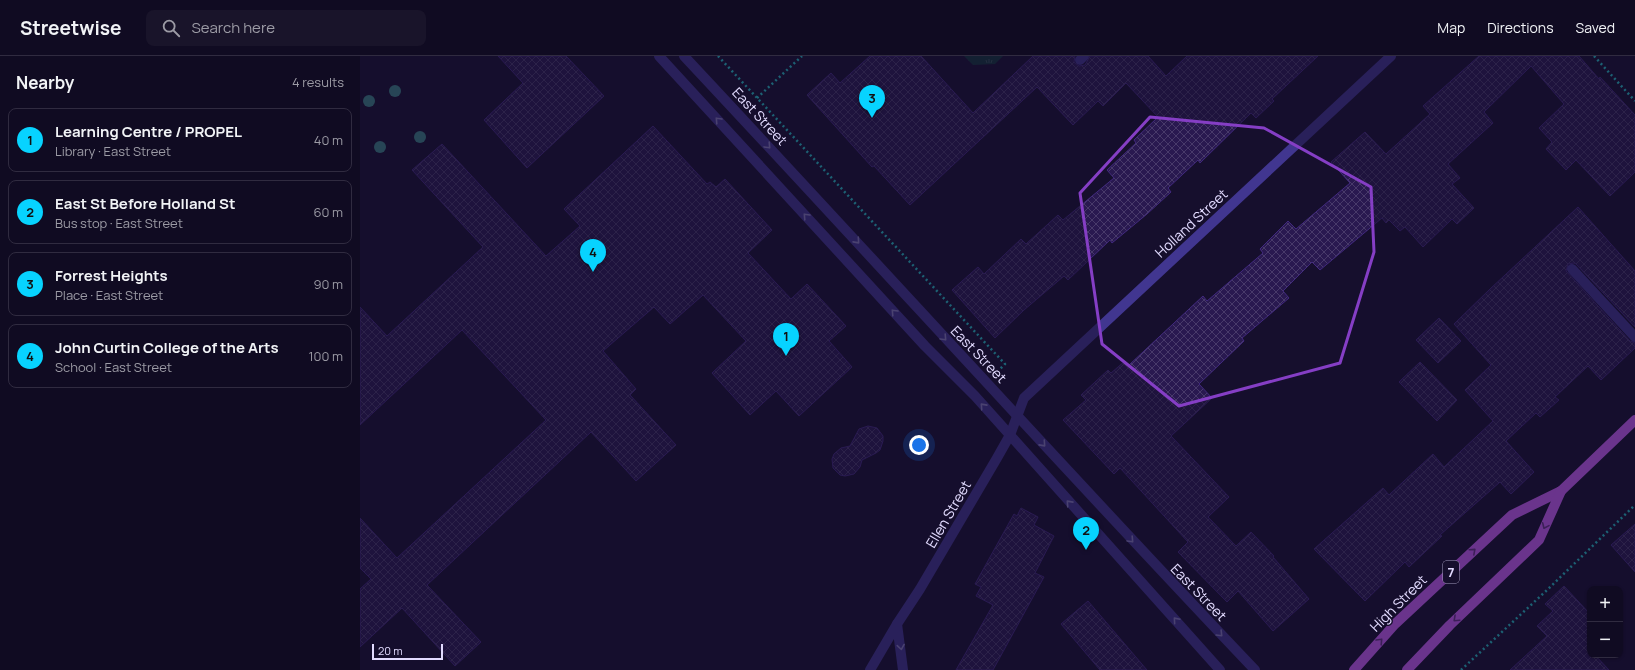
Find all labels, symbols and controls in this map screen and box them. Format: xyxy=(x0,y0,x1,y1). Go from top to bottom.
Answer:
search box xyxy=(146,10,426,46)
text: Streetwise xyxy=(20,15,122,41)
icon: search xyxy=(160,17,182,39)
text: Search here xyxy=(192,17,275,38)
text: Map xyxy=(1437,18,1465,37)
text: Directions xyxy=(1487,18,1554,37)
text: Saved xyxy=(1576,18,1615,37)
text: Nearby xyxy=(16,71,74,94)
text: 4 results xyxy=(292,73,344,91)
street label: East Street xyxy=(728,83,792,149)
pin: 3 xyxy=(859,85,885,118)
one-way arrow xyxy=(715,117,723,125)
text: Learning Centre / PROPEL xyxy=(55,121,242,142)
text: 1 xyxy=(27,131,33,149)
text: 40 m xyxy=(314,131,343,149)
one-way arrow xyxy=(764,141,771,149)
text: Library · East Street xyxy=(55,142,171,160)
street label: Holland Street xyxy=(1151,184,1232,262)
text: East St Before Holland St xyxy=(55,193,235,214)
text: 2 xyxy=(26,203,34,221)
text: 60 m xyxy=(313,203,343,221)
one-way arrow xyxy=(803,213,811,221)
text: Bus stop · East Street xyxy=(55,214,183,232)
one-way arrow xyxy=(852,237,859,244)
pin: 4 xyxy=(580,239,606,272)
text: Forrest Heights xyxy=(55,265,168,286)
text: 3 xyxy=(26,275,34,293)
text: 90 m xyxy=(313,275,343,293)
text: Place · East Street xyxy=(55,286,163,304)
one-way arrow xyxy=(892,309,899,316)
street label: East Street xyxy=(947,321,1011,387)
pin: 1 xyxy=(773,323,799,356)
one-way arrow xyxy=(939,333,946,340)
text: John Curtin College of the Arts xyxy=(55,337,279,358)
text: 4 xyxy=(26,347,34,365)
text: 100 m xyxy=(308,347,343,365)
text: School · East Street xyxy=(55,358,172,376)
one-way arrow xyxy=(981,403,988,411)
your location xyxy=(909,435,929,455)
one-way arrow xyxy=(1038,440,1045,447)
street label: Ellen Street xyxy=(921,477,975,551)
one-way arrow xyxy=(1067,500,1074,508)
pin: 2 xyxy=(1073,517,1099,550)
one-way arrow xyxy=(1542,522,1550,530)
one-way arrow xyxy=(1126,535,1134,543)
one-way arrow xyxy=(1469,549,1476,556)
street label: East Street xyxy=(1167,559,1231,625)
road number: 7 xyxy=(1443,561,1459,583)
street label: High Street xyxy=(1365,570,1431,636)
map controls xyxy=(1587,586,1623,658)
button: + xyxy=(1587,586,1623,622)
one-way arrow xyxy=(1453,615,1460,622)
one-way arrow xyxy=(1173,617,1180,625)
button: − xyxy=(1587,622,1623,658)
one-way arrow xyxy=(1216,629,1223,637)
one-way arrow xyxy=(1375,638,1382,646)
scale bar xyxy=(372,642,443,661)
text: 20 m xyxy=(378,643,403,658)
one-way arrow xyxy=(896,644,905,650)

